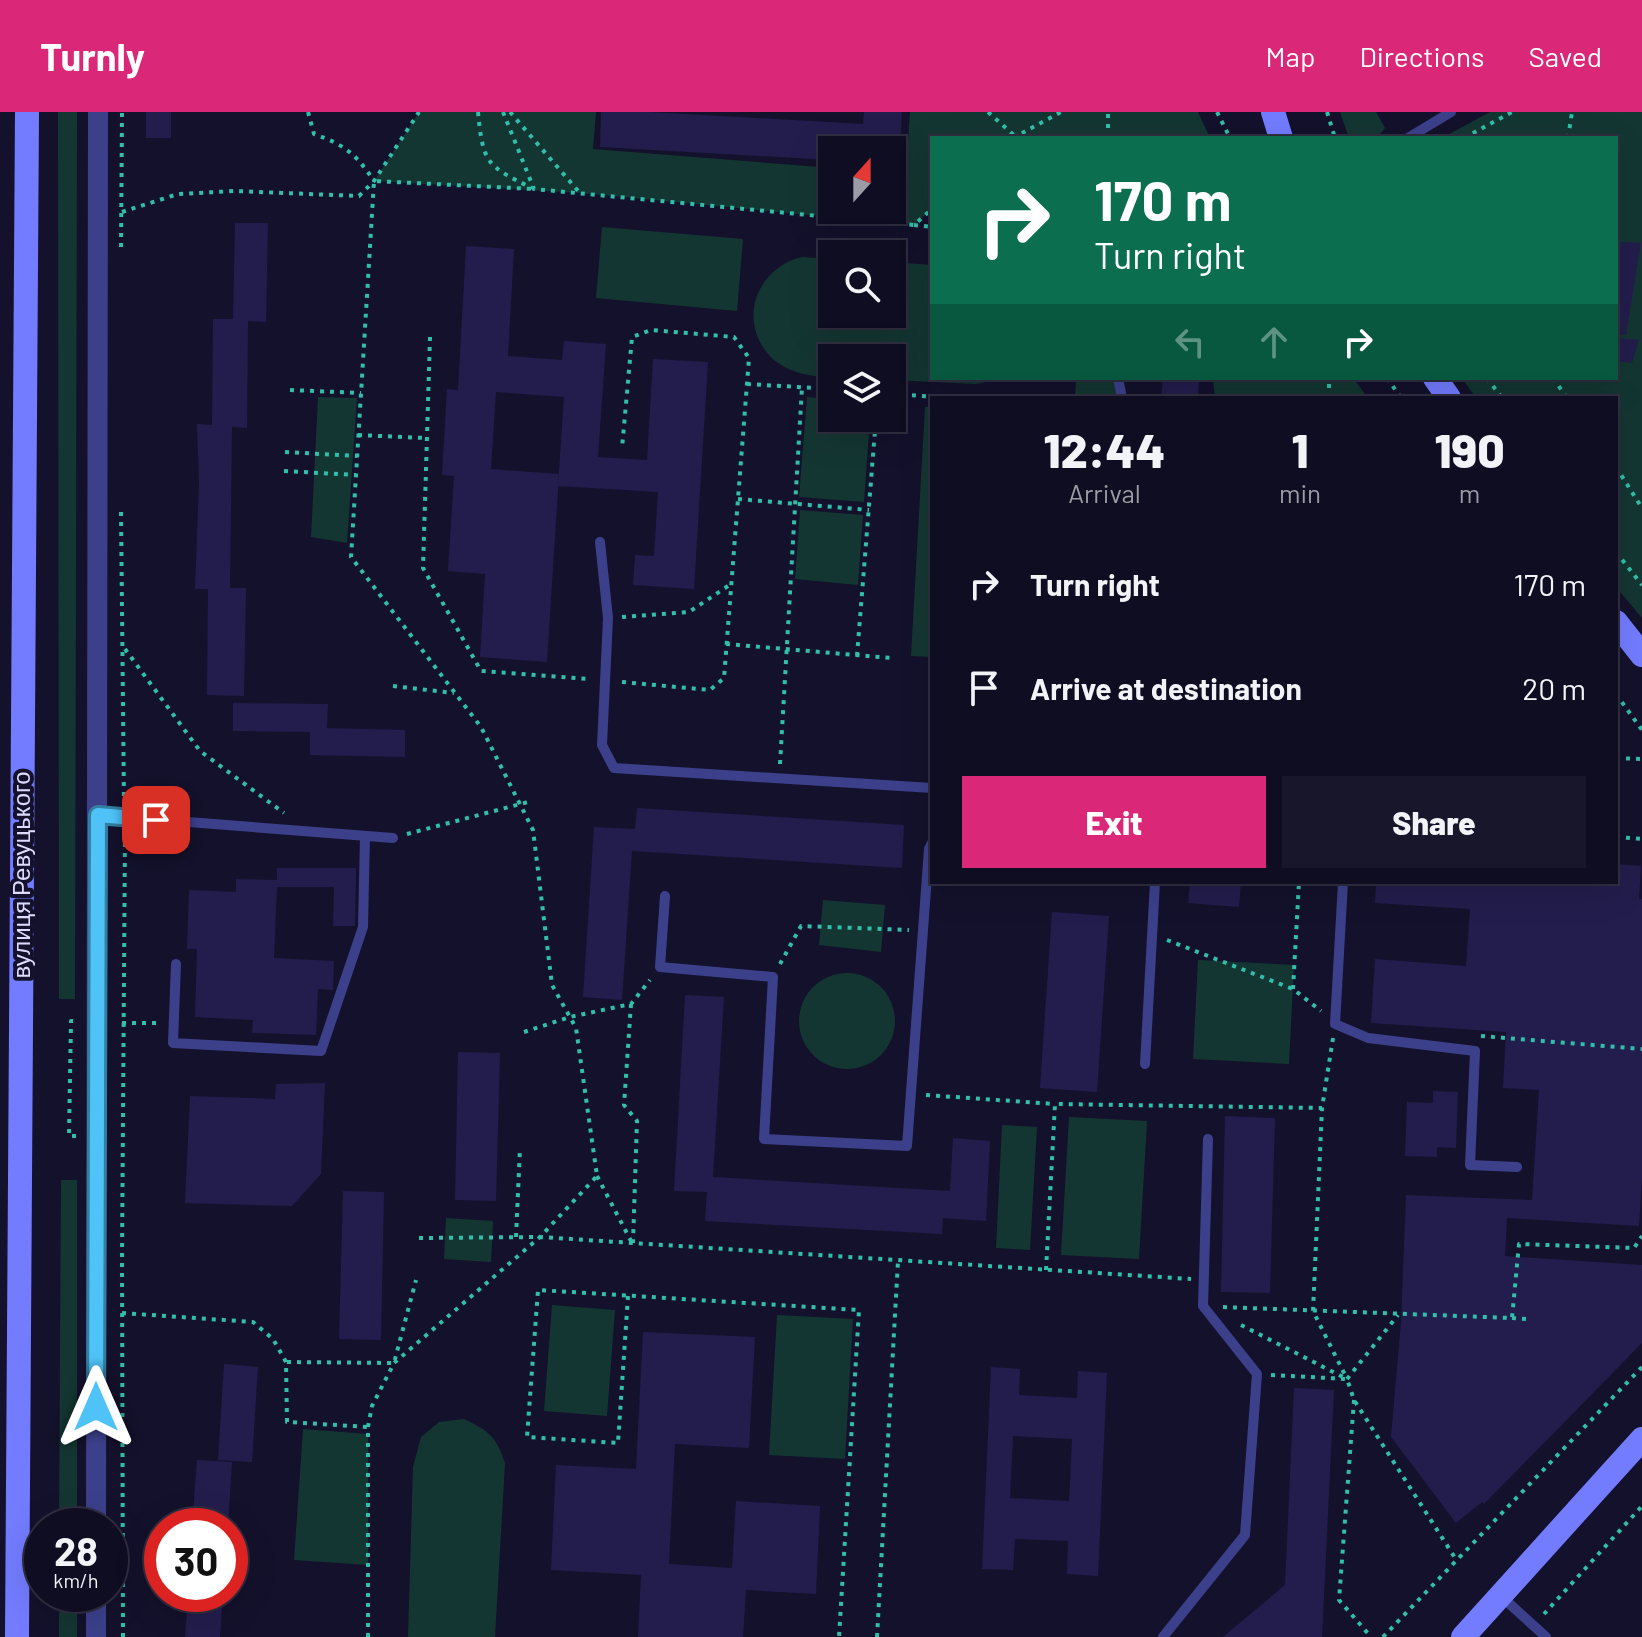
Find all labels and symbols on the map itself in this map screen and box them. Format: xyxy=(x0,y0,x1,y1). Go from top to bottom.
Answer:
north arrow xyxy=(818,136,906,224)
street label: вулиця Ревуцького xyxy=(6,771,35,979)
pin xyxy=(122,786,190,854)
position arrow xyxy=(54,1365,138,1449)
speed limit sign: 30 xyxy=(144,1508,248,1612)

